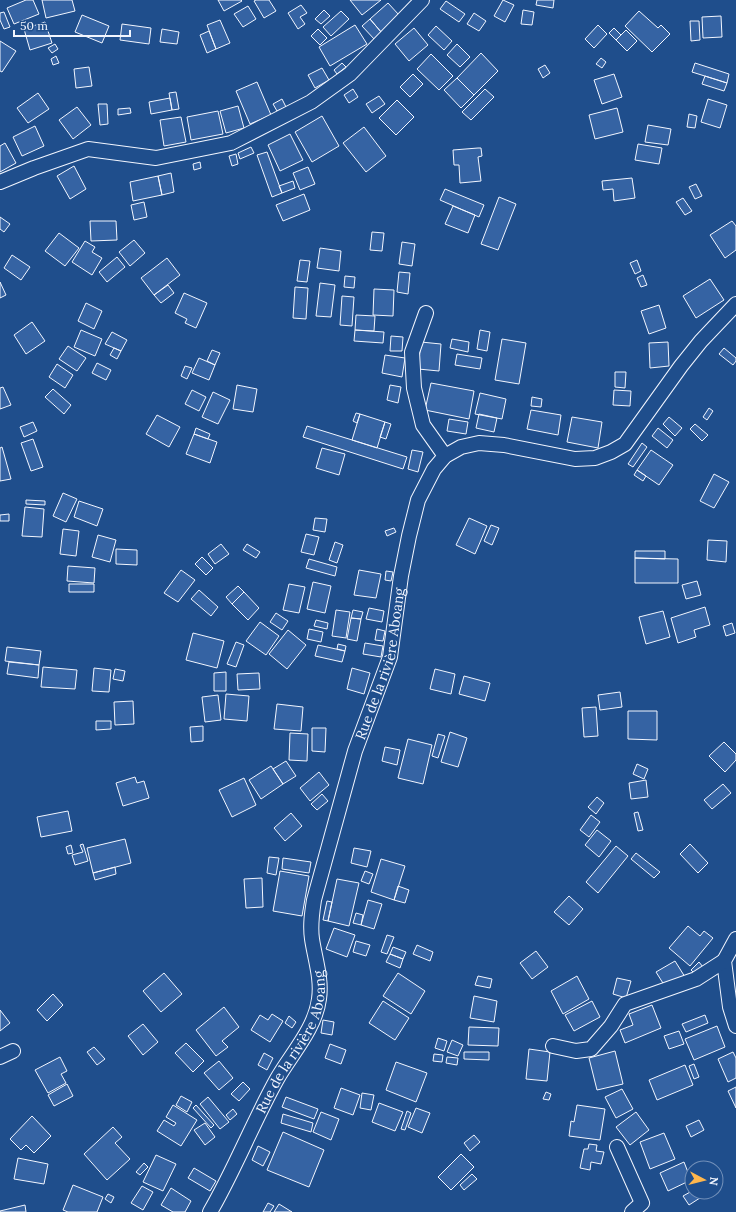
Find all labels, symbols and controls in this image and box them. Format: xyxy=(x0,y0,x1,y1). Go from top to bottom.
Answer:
scale bar xyxy=(14,12,130,38)
text: 50 m xyxy=(20,18,48,33)
street label: Rue de la rivière Aboang xyxy=(351,586,408,742)
street label: Rue de la rivière Aboang xyxy=(252,969,329,1116)
north arrow xyxy=(684,1160,724,1200)
text: N xyxy=(706,1176,721,1187)

